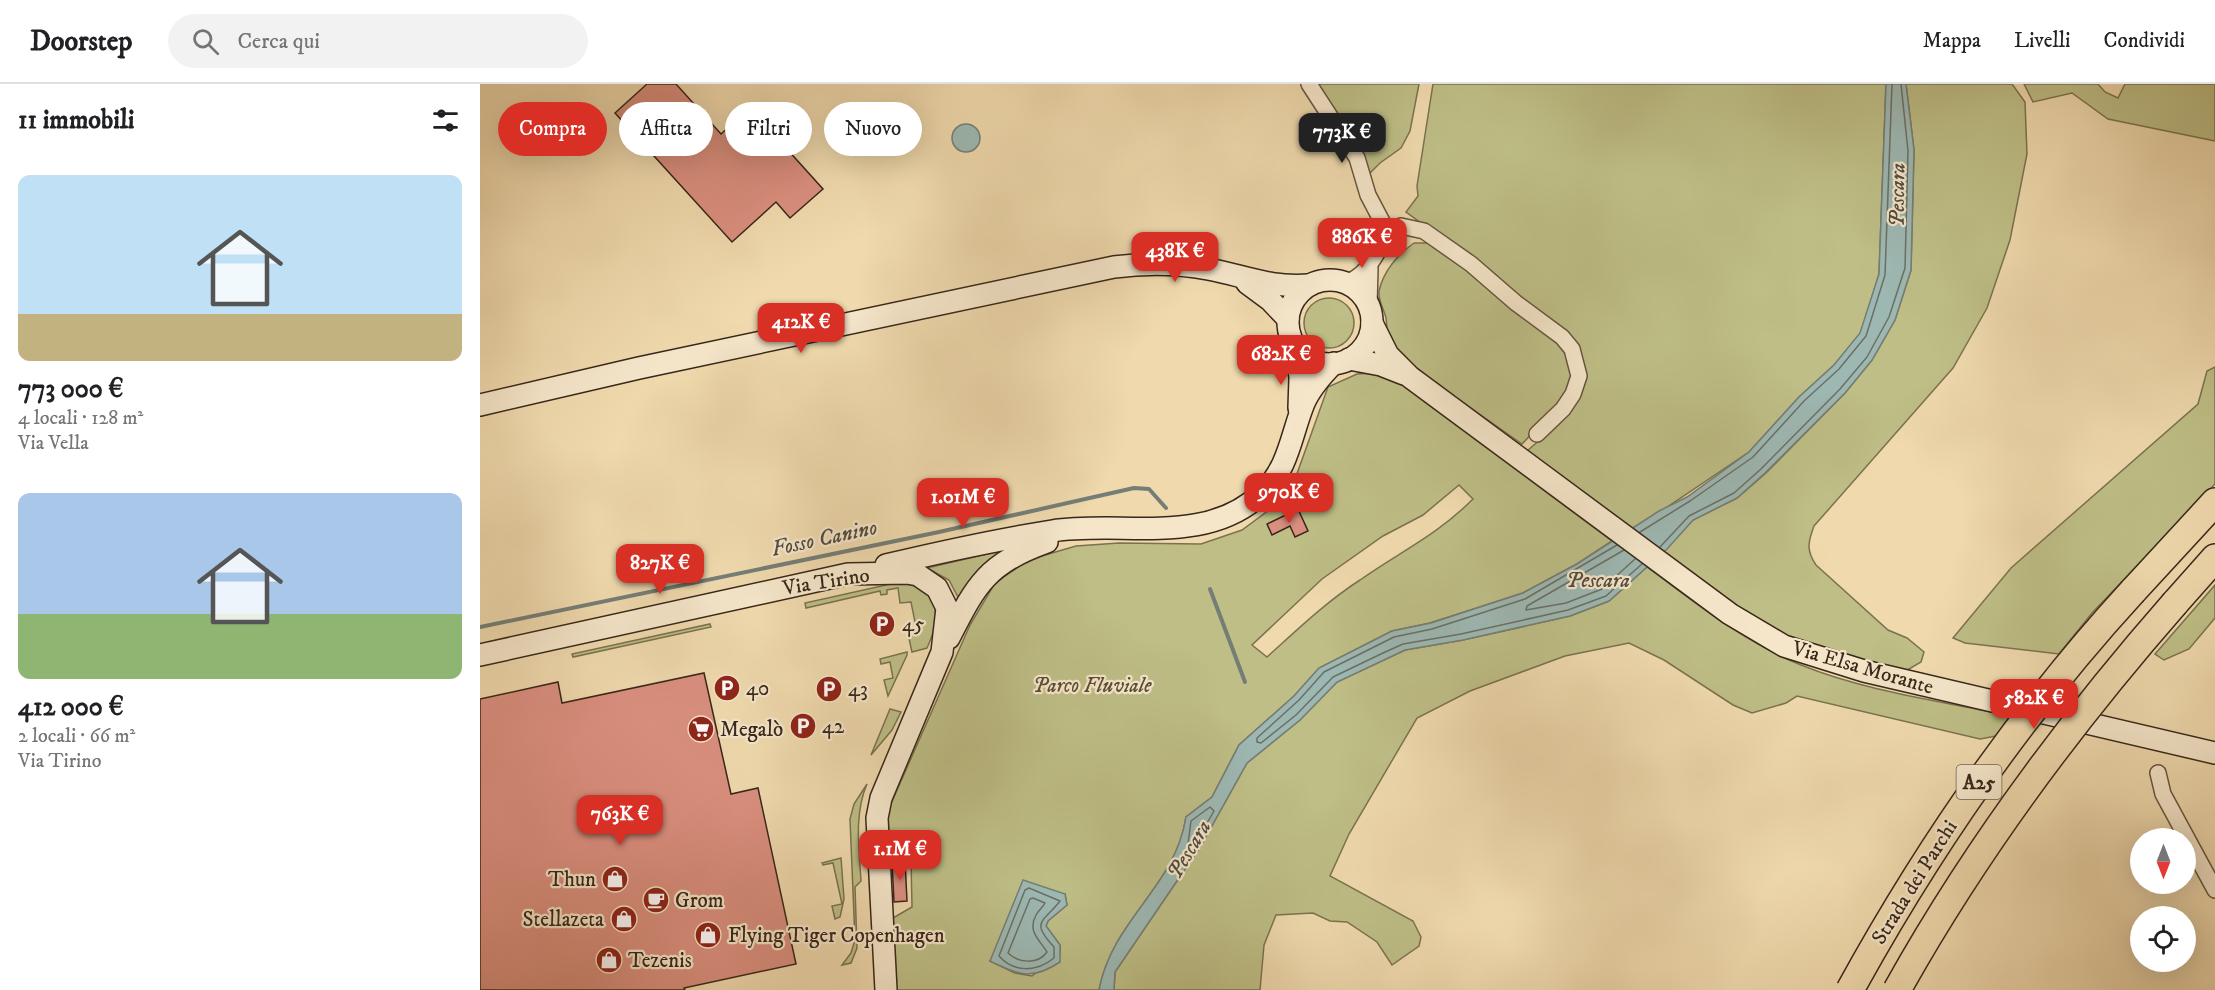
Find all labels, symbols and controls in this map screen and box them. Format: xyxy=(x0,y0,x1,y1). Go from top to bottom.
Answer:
search box xyxy=(168,14,588,68)
text: Doorstep xyxy=(30,24,132,59)
icon: search xyxy=(189,25,222,58)
text: Cerca qui xyxy=(237,28,320,55)
text: Mappa xyxy=(1923,28,1981,54)
text: Livelli xyxy=(2014,28,2070,54)
text: Condividi xyxy=(2103,28,2185,54)
chip: Compra xyxy=(498,102,607,156)
chip: Affitta xyxy=(619,102,713,156)
chip: Filtri xyxy=(725,102,812,156)
chip: Nuovo xyxy=(824,102,922,156)
text: 11 immobili xyxy=(18,104,134,137)
icon: filters xyxy=(429,104,462,137)
pin: 773K € xyxy=(1293,113,1391,164)
text: 773K € xyxy=(1313,120,1371,145)
water label: Pescara xyxy=(1883,163,1912,227)
icon: home xyxy=(186,214,294,322)
pin: 886K € xyxy=(1313,218,1411,269)
text: 886K € xyxy=(1332,225,1392,250)
pin: 438K € xyxy=(1126,232,1224,283)
text: 438K € xyxy=(1145,239,1205,264)
pin: 412K € xyxy=(752,303,850,354)
text: 412K € xyxy=(772,310,830,335)
pin: 682K € xyxy=(1232,335,1330,386)
text: 682K € xyxy=(1251,342,1311,367)
text: 773 000 € xyxy=(18,373,123,406)
text: 4 locali · 128 m² xyxy=(18,406,144,431)
text: Via Vella xyxy=(18,431,89,456)
pin: 970K € xyxy=(1240,473,1338,524)
pin: 1.01M € xyxy=(908,478,1018,529)
text: 970K € xyxy=(1258,480,1320,505)
text: 1.01M € xyxy=(931,485,995,510)
water label: Fosso Canino xyxy=(769,514,880,563)
icon: home xyxy=(186,532,294,640)
pin: 827K € xyxy=(611,544,709,595)
text: 827K € xyxy=(630,551,690,576)
street label: Via Tirino xyxy=(780,562,871,602)
water label: Pescara xyxy=(1566,567,1630,594)
parking icon: 45 xyxy=(867,609,897,639)
place label: 45 xyxy=(902,612,924,638)
street label: Via Elsa Morante xyxy=(1788,635,1937,701)
parking icon: 40 xyxy=(712,673,742,703)
park label: Parco Fluviale xyxy=(1033,673,1152,699)
parking icon: 43 xyxy=(814,674,844,704)
place label: 40 xyxy=(746,676,769,702)
place label: 43 xyxy=(848,677,868,703)
pin: 582K € xyxy=(1985,679,2083,730)
text: 582K € xyxy=(2004,686,2064,711)
text: 412 000 € xyxy=(18,691,124,724)
parking icon: 42 xyxy=(788,711,818,741)
supermarket icon: Megalò xyxy=(686,714,716,744)
place label: 42 xyxy=(822,714,845,740)
place label: Megalò xyxy=(720,717,783,743)
text: 2 locali · 66 m² xyxy=(18,724,135,749)
text: Via Tirino xyxy=(18,749,101,774)
road number: A25 xyxy=(1956,765,2002,799)
pin: 763K € xyxy=(571,795,669,846)
text: 763K € xyxy=(591,802,649,827)
water label: Pescara xyxy=(1161,815,1217,884)
street label: Strada dei Parchi xyxy=(1866,816,1963,950)
north arrow xyxy=(2130,828,2196,894)
map controls xyxy=(2130,828,2196,972)
pin: 1.1M € xyxy=(851,830,949,881)
text: 1.1M € xyxy=(873,837,927,862)
shop icon: Thun xyxy=(600,864,630,894)
place label: Thun xyxy=(548,867,596,893)
cafe icon: Grom xyxy=(641,885,671,915)
place label: Grom xyxy=(675,888,724,914)
shop icon: Stellazeta xyxy=(609,904,639,934)
button: locate xyxy=(2130,906,2196,972)
place label: Stellazeta xyxy=(523,907,604,933)
shop icon: Flying Tiger Copenhagen xyxy=(693,920,723,950)
place label: Flying Tiger Copenhagen xyxy=(728,923,945,949)
shop icon: Tezenis xyxy=(594,945,624,975)
place label: Tezenis xyxy=(628,948,692,974)

